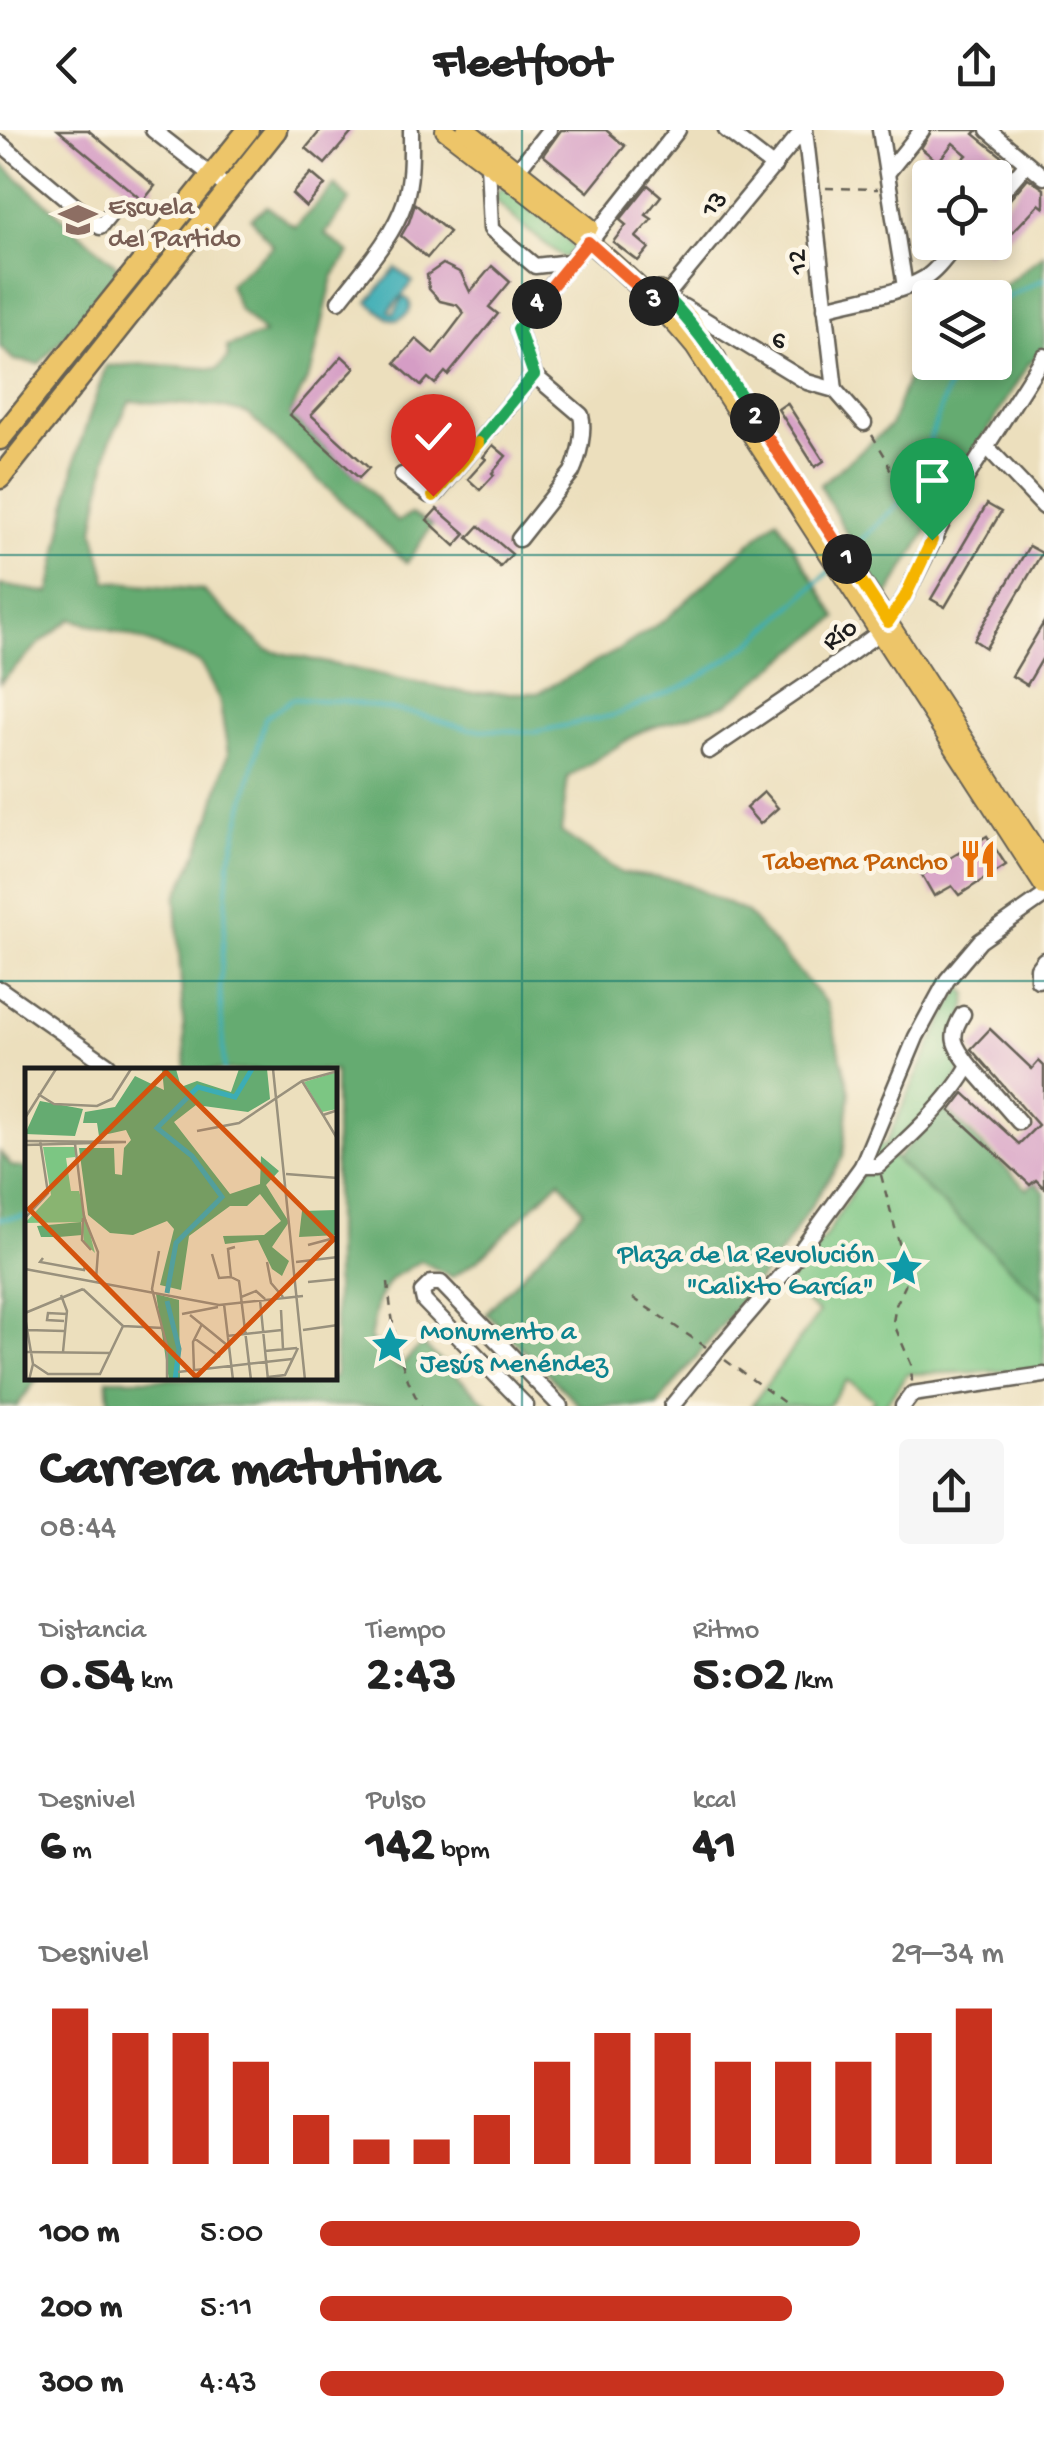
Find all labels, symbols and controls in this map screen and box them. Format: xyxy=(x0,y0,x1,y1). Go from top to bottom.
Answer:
icon: back xyxy=(40,38,95,93)
icon: share xyxy=(949,38,1004,93)
text: Fleetfoot xyxy=(434,39,610,92)
map controls xyxy=(912,160,1012,380)
button: locate xyxy=(912,160,1012,260)
street label: 13 xyxy=(694,184,736,226)
place label: Escuela del Partido xyxy=(108,192,241,257)
school or university icon: Escuela del Partido xyxy=(57,199,99,241)
street label: 12 xyxy=(782,247,817,277)
pin: 3 xyxy=(629,276,679,326)
pin: 4 xyxy=(512,279,562,329)
button: layers xyxy=(912,280,1012,380)
text: 3 xyxy=(647,284,661,317)
text: 4 xyxy=(530,287,544,320)
street label: 6 xyxy=(764,323,794,359)
pin: 2 xyxy=(730,393,780,443)
pin xyxy=(391,394,476,497)
text: 2 xyxy=(748,401,762,434)
icon: check xyxy=(406,409,461,464)
pin xyxy=(890,438,975,541)
icon: arrive xyxy=(905,453,960,508)
pin: 1 xyxy=(822,534,872,584)
text: 1 xyxy=(841,542,853,575)
street label: Río xyxy=(817,612,865,659)
restaurant icon: Taberna Pancho xyxy=(957,838,999,880)
place label: Taberna Pancho xyxy=(762,847,948,880)
inset map xyxy=(25,1068,338,1381)
place label: Plaza de la Revolución "Calixto García" xyxy=(617,1240,875,1305)
place icon: Plaza de la Revolución "Calixto García" xyxy=(883,1247,925,1289)
place label: Monumento a Jesús Menéndez xyxy=(420,1317,609,1382)
place icon: Monumento a Jesús Menéndez xyxy=(369,1324,411,1366)
button: share xyxy=(899,1439,1004,1544)
text: Carrera matutina xyxy=(40,1440,440,1504)
text: 08:44 xyxy=(40,1510,116,1548)
text: Distancia xyxy=(40,1615,146,1648)
text: Tiempo xyxy=(366,1615,446,1648)
text: Ritmo xyxy=(693,1615,759,1648)
text: 0.54 xyxy=(40,1648,134,1707)
text: 2:43 xyxy=(366,1648,456,1707)
text: 5:02 xyxy=(693,1648,788,1707)
text: km xyxy=(134,1665,173,1698)
text: /km xyxy=(788,1665,833,1698)
text: Desnivel xyxy=(40,1785,135,1818)
text: Pulso xyxy=(366,1785,426,1818)
text: kcal xyxy=(693,1785,736,1818)
text: 6 xyxy=(40,1818,65,1877)
text: 142 xyxy=(366,1818,435,1877)
text: 41 xyxy=(693,1818,737,1877)
text: m xyxy=(65,1835,92,1868)
text: bpm xyxy=(435,1835,490,1868)
text: Desnivel xyxy=(40,1936,149,1974)
text: 29–34 m xyxy=(891,1936,1004,1974)
text: 100 m xyxy=(40,2215,120,2253)
text: 5:00 xyxy=(200,2215,263,2253)
text: 200 m xyxy=(40,2290,122,2328)
text: 5:11 xyxy=(200,2290,253,2328)
text: 300 m xyxy=(40,2365,123,2403)
text: 4:43 xyxy=(200,2365,257,2403)

